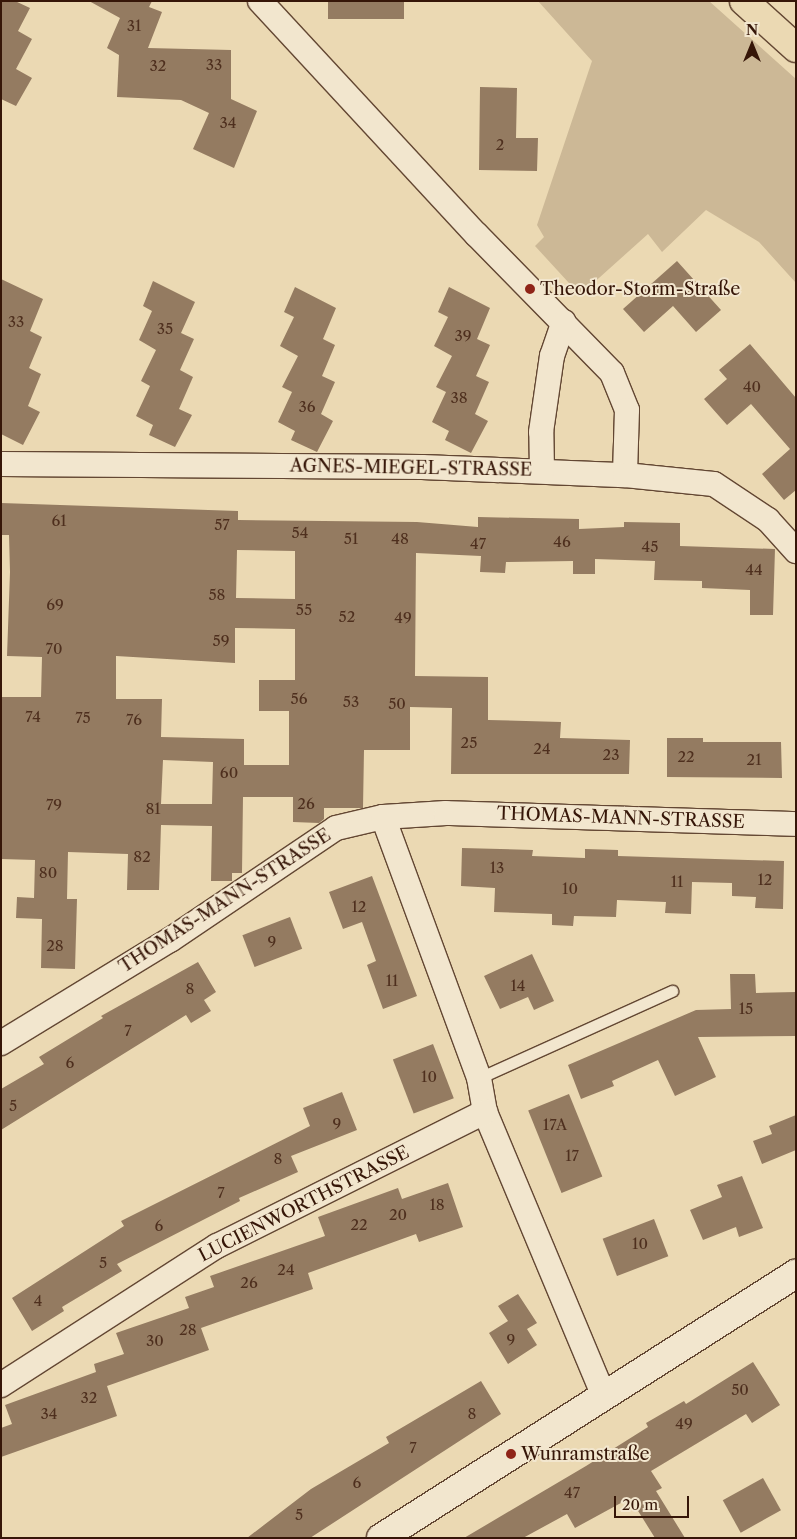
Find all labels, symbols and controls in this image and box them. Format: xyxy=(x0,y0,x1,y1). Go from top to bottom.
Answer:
house number: 31 xyxy=(127,17,141,35)
north arrow xyxy=(727,20,777,70)
text: N xyxy=(746,21,758,39)
house number: 33 xyxy=(206,56,222,74)
house number: 32 xyxy=(150,57,166,75)
house number: 34 xyxy=(220,114,236,132)
house number: 2 xyxy=(496,136,504,154)
place label: Theodor-Storm-Straße xyxy=(540,278,740,300)
marker: Theodor-Storm-Straße xyxy=(524,283,536,295)
house number: 33 xyxy=(8,313,24,331)
house number: 35 xyxy=(157,320,173,338)
house number: 39 xyxy=(454,327,472,345)
house number: 40 xyxy=(743,378,761,396)
house number: 38 xyxy=(450,389,468,407)
house number: 36 xyxy=(298,398,316,416)
street label: AGNES-MIEGEL-STRASSE xyxy=(290,455,532,481)
house number: 61 xyxy=(51,512,67,530)
house number: 57 xyxy=(214,516,230,534)
house number: 54 xyxy=(292,524,308,542)
house number: 51 xyxy=(344,530,358,548)
house number: 48 xyxy=(391,530,409,548)
house number: 46 xyxy=(553,533,571,551)
house number: 47 xyxy=(470,535,486,553)
house number: 45 xyxy=(642,538,658,556)
house number: 44 xyxy=(745,561,763,579)
house number: 58 xyxy=(208,586,226,604)
house number: 69 xyxy=(46,596,64,614)
house number: 55 xyxy=(296,601,312,619)
house number: 52 xyxy=(339,608,355,626)
house number: 49 xyxy=(394,609,412,627)
house number: 59 xyxy=(213,632,229,650)
house number: 70 xyxy=(46,640,62,658)
house number: 56 xyxy=(291,690,307,708)
house number: 53 xyxy=(343,693,359,711)
house number: 50 xyxy=(388,695,406,713)
house number: 74 xyxy=(25,708,41,726)
house number: 75 xyxy=(75,709,91,727)
house number: 76 xyxy=(126,711,142,729)
house number: 25 xyxy=(461,734,477,752)
house number: 24 xyxy=(533,740,551,758)
house number: 23 xyxy=(603,746,619,764)
house number: 22 xyxy=(677,748,695,766)
house number: 21 xyxy=(747,751,761,769)
house number: 60 xyxy=(220,764,238,782)
house number: 26 xyxy=(297,795,315,813)
house number: 79 xyxy=(46,796,62,814)
house number: 81 xyxy=(145,800,161,818)
street label: THOMAS-MANN-STRASSE xyxy=(497,803,745,833)
street label: THOMAS-MANN-STRASSE xyxy=(115,824,335,978)
house number: 82 xyxy=(133,848,151,866)
house number: 13 xyxy=(490,859,504,877)
house number: 80 xyxy=(39,864,57,882)
house number: 12 xyxy=(758,871,772,889)
house number: 11 xyxy=(671,873,683,891)
house number: 10 xyxy=(562,880,578,898)
house number: 12 xyxy=(352,898,366,916)
house number: 9 xyxy=(268,933,276,951)
house number: 28 xyxy=(46,937,64,955)
house number: 11 xyxy=(386,972,398,990)
house number: 14 xyxy=(511,977,525,995)
house number: 8 xyxy=(186,980,194,998)
house number: 15 xyxy=(739,1000,753,1018)
house number: 7 xyxy=(124,1022,132,1040)
house number: 6 xyxy=(66,1054,74,1072)
house number: 10 xyxy=(421,1068,437,1086)
house number: 5 xyxy=(9,1097,17,1115)
house number: 9 xyxy=(333,1115,341,1133)
house number: 17A xyxy=(543,1116,567,1134)
street label: LUCIENWORTHSTRASSE xyxy=(195,1141,413,1267)
house number: 17 xyxy=(565,1147,579,1165)
house number: 8 xyxy=(274,1150,282,1168)
house number: 7 xyxy=(217,1184,225,1202)
house number: 18 xyxy=(429,1196,445,1214)
house number: 20 xyxy=(389,1206,407,1224)
house number: 22 xyxy=(350,1216,368,1234)
house number: 6 xyxy=(155,1217,163,1235)
house number: 10 xyxy=(632,1235,648,1253)
house number: 5 xyxy=(99,1254,107,1272)
house number: 24 xyxy=(277,1261,295,1279)
house number: 26 xyxy=(240,1274,258,1292)
house number: 4 xyxy=(34,1292,42,1310)
house number: 28 xyxy=(179,1321,197,1339)
house number: 9 xyxy=(507,1331,515,1349)
house number: 30 xyxy=(146,1332,164,1350)
house number: 50 xyxy=(731,1381,749,1399)
house number: 32 xyxy=(81,1389,97,1407)
house number: 34 xyxy=(41,1405,57,1423)
house number: 8 xyxy=(468,1405,476,1423)
house number: 49 xyxy=(675,1415,693,1433)
house number: 7 xyxy=(409,1439,417,1457)
place label: Wunramstraße xyxy=(521,1443,650,1465)
marker: Wunramstraße xyxy=(505,1448,517,1460)
house number: 6 xyxy=(353,1474,361,1492)
house number: 47 xyxy=(564,1484,580,1502)
scale bar xyxy=(617,1486,692,1518)
text: 20 m xyxy=(622,1495,658,1514)
house number: 5 xyxy=(295,1506,303,1524)

